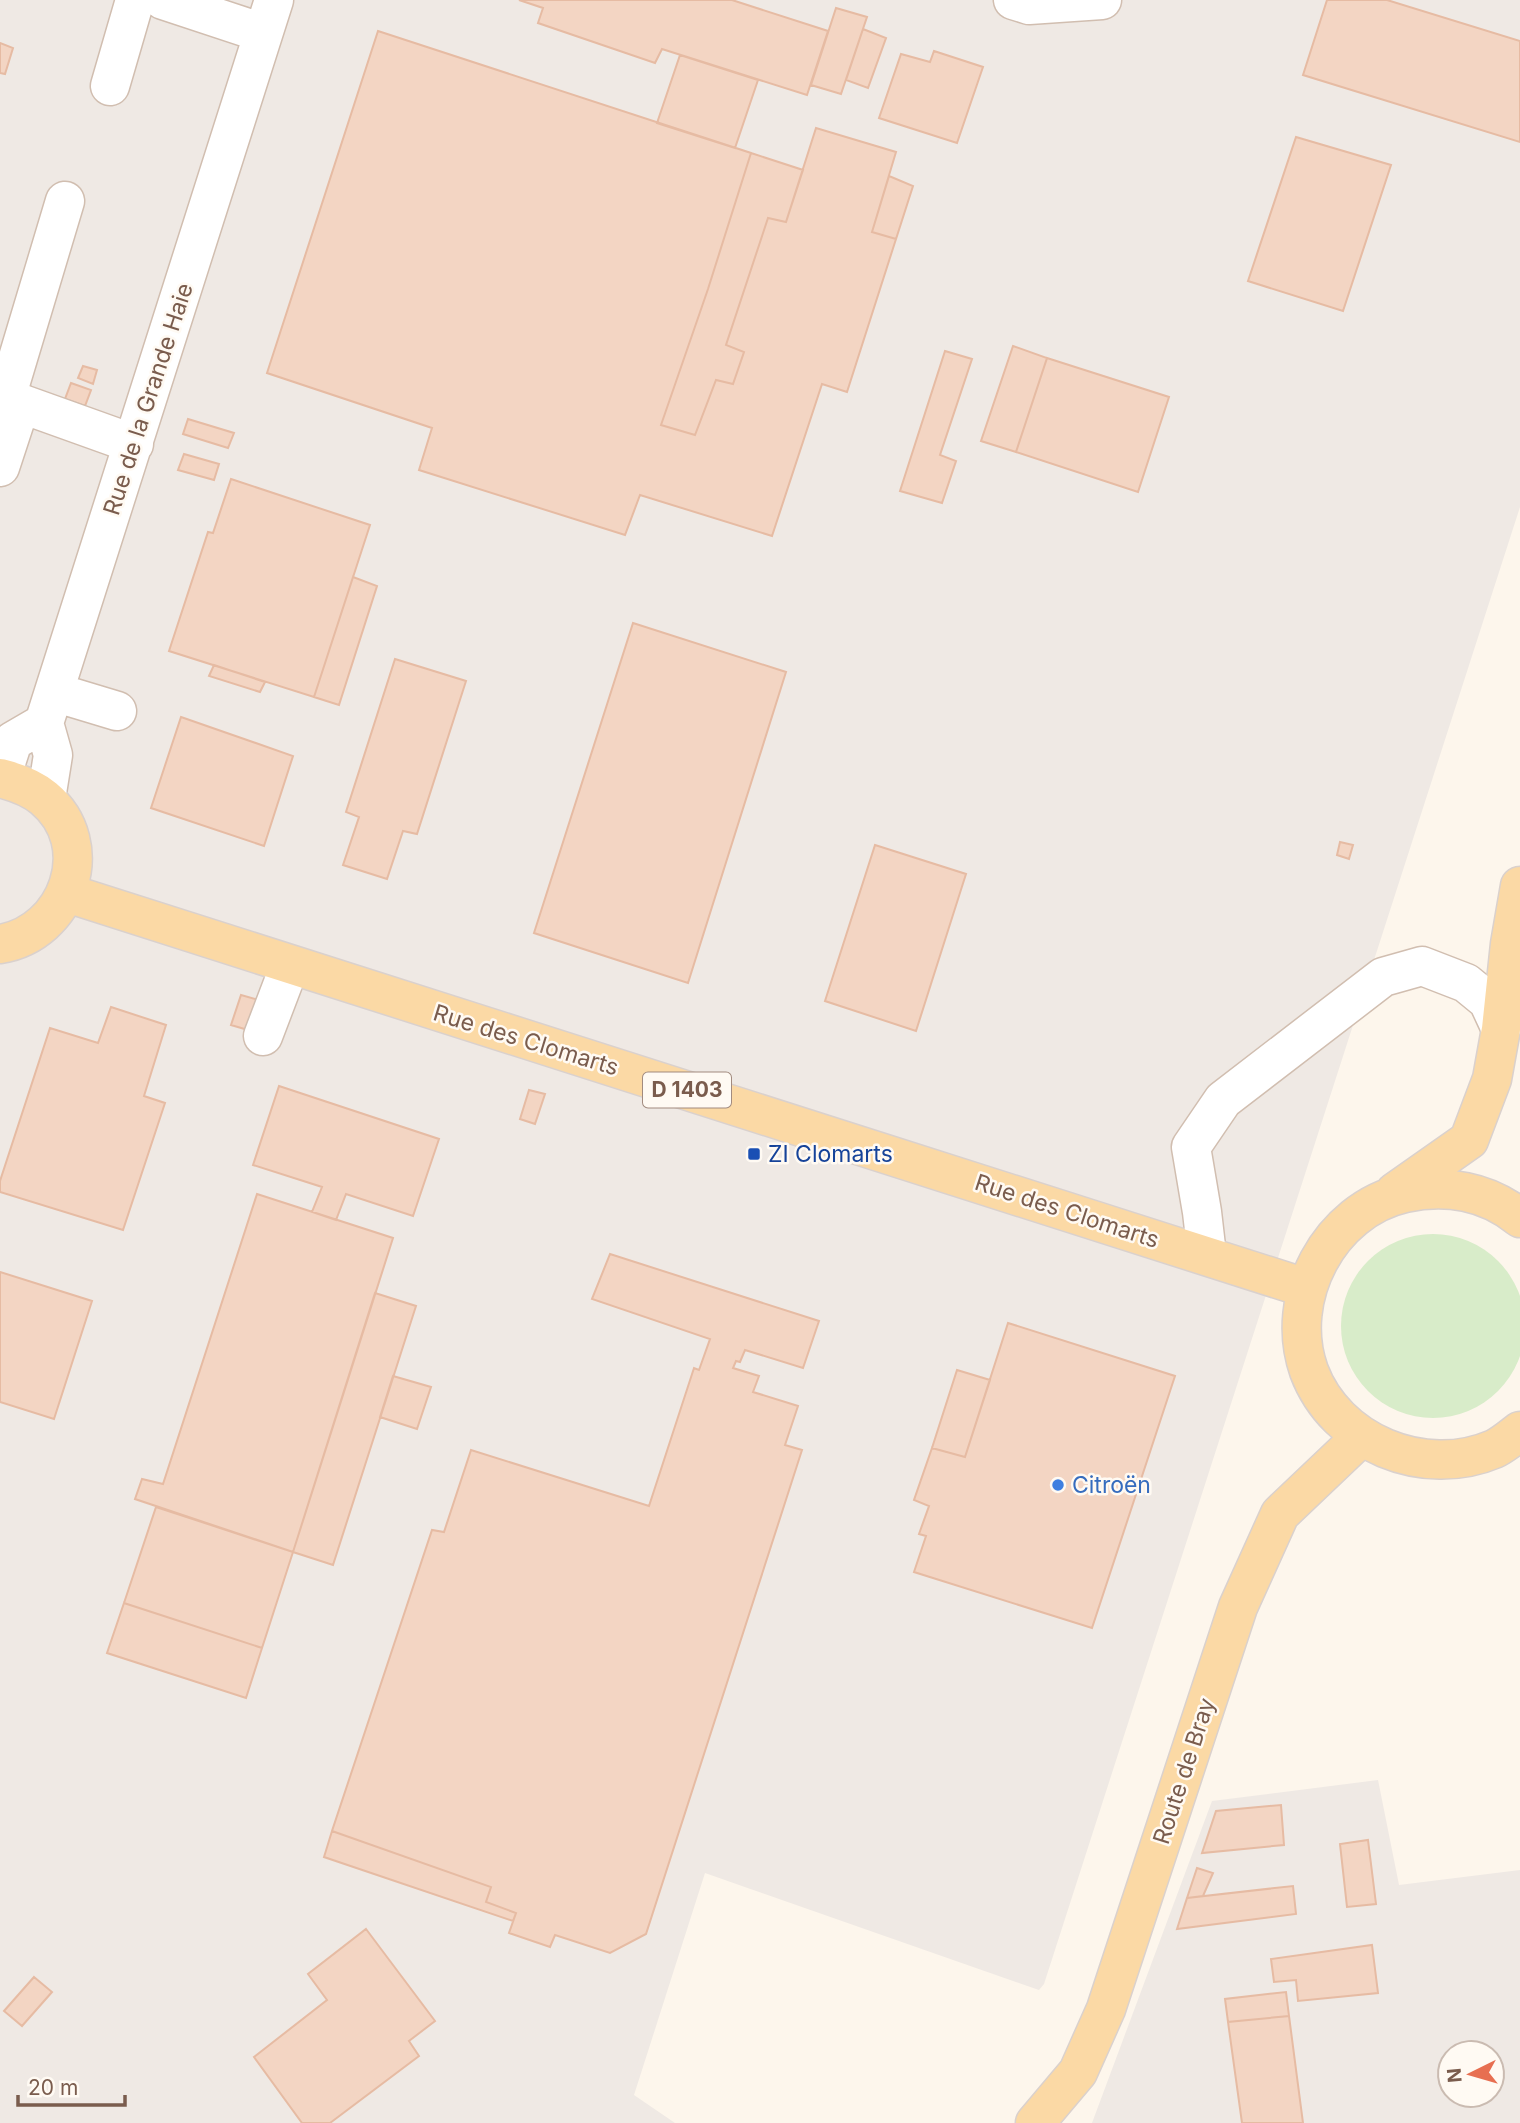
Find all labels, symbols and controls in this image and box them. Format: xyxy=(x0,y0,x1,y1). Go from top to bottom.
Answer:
street label: Rue de la Grande Haie xyxy=(97,279,199,519)
street label: Rue des Clomarts xyxy=(430,999,622,1081)
road number: D 1403 xyxy=(643,1072,731,1108)
place label: ZI Clomarts xyxy=(768,1140,893,1168)
marker: ZI Clomarts xyxy=(746,1146,762,1162)
street label: Rue des Clomarts xyxy=(971,1168,1163,1254)
place label: Citroën xyxy=(1072,1471,1151,1499)
marker: Citroën xyxy=(1050,1477,1066,1493)
street label: Route de Bray xyxy=(1147,1694,1221,1848)
north arrow xyxy=(1436,2039,1506,2109)
scale bar xyxy=(18,2064,124,2108)
text: N xyxy=(1442,2067,1467,2084)
text: 20 m xyxy=(28,2075,78,2100)

